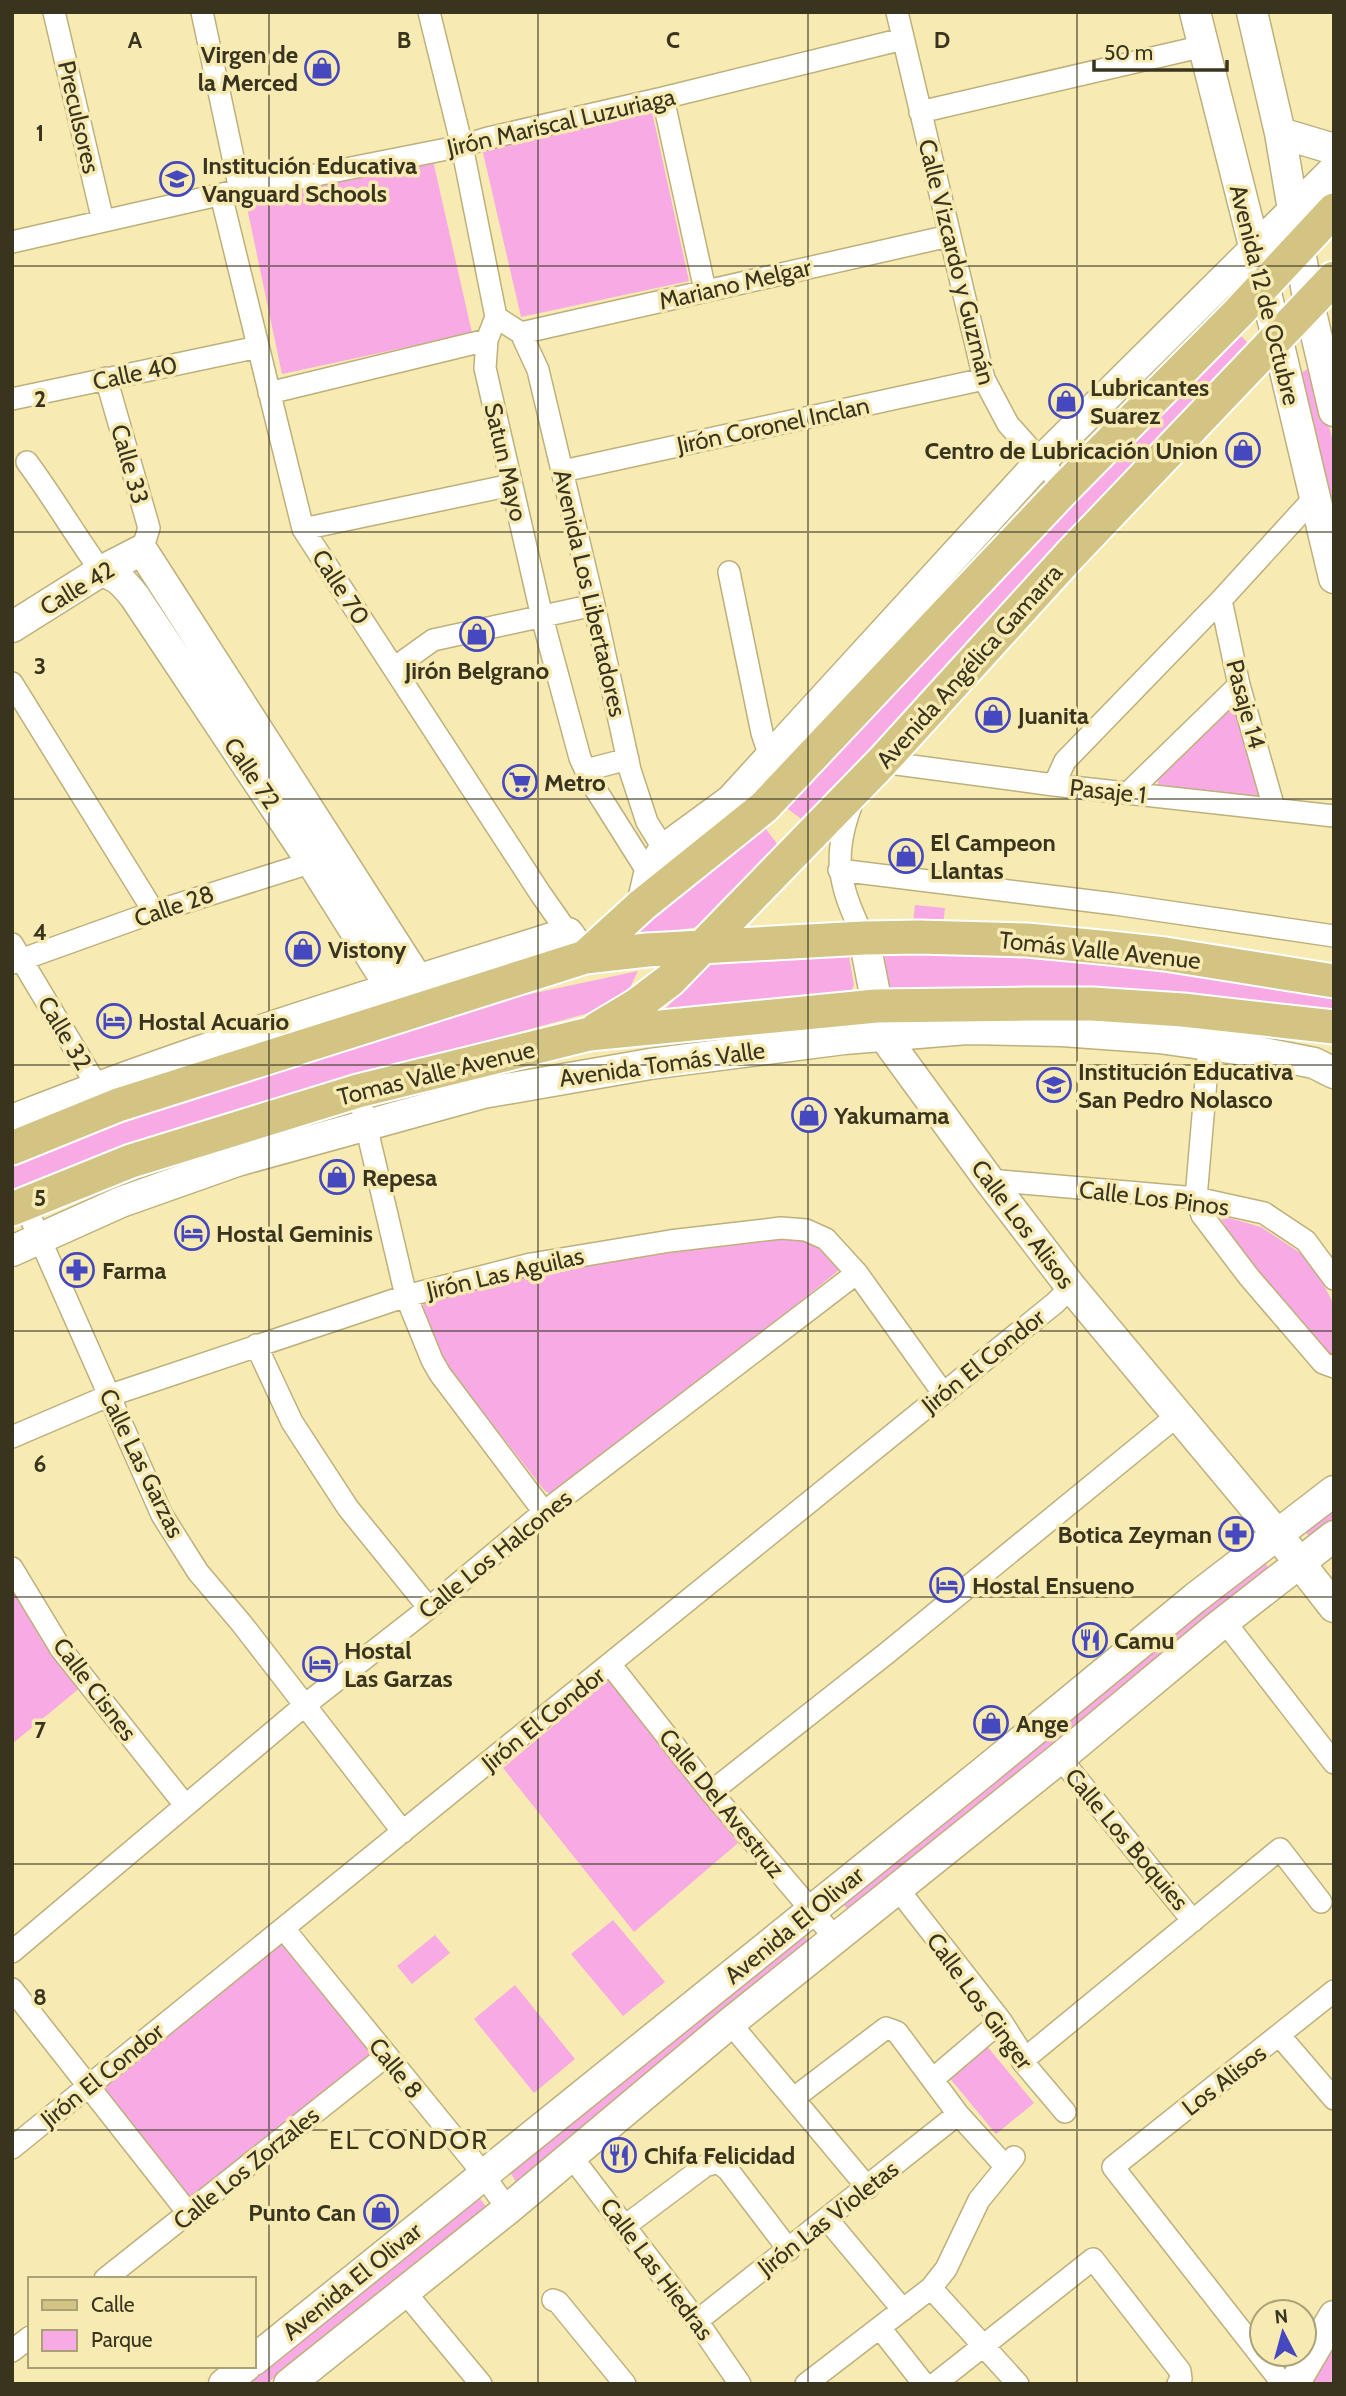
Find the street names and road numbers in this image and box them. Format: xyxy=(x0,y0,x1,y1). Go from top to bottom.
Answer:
street label: Preculsores xyxy=(52,58,106,176)
street label: Jirón Mariscal Luzuriaga xyxy=(443,82,678,163)
street label: Calle Vizcardo y Guzmán xyxy=(912,136,1002,388)
street label: Avenida 12 de Octubre xyxy=(1224,182,1306,408)
street label: Mariano Melgar xyxy=(656,252,814,316)
street label: Calle 40 xyxy=(90,350,180,396)
street label: Jirón Coronel Inclan xyxy=(673,390,872,460)
street label: Satun Mayo xyxy=(478,400,534,524)
street label: Calle 33 xyxy=(105,421,155,507)
street label: Avenida Los Libertadores xyxy=(547,467,633,719)
street label: Calle 70 xyxy=(306,544,376,630)
street label: Calle 42 xyxy=(35,555,119,621)
street label: Avenida Angélica Gamarra xyxy=(870,558,1069,774)
street label: Pasaje 14 xyxy=(1220,656,1272,752)
street label: Calle 72 xyxy=(218,732,286,814)
street label: Pasaje 1 xyxy=(1068,773,1148,809)
street label: Calle 28 xyxy=(130,879,218,933)
street label: Tomás Valle Avenue xyxy=(998,925,1202,975)
street label: Calle 32 xyxy=(32,991,98,1075)
street label: Tomas Valle Avenue xyxy=(334,1034,538,1112)
street label: Avenida Tomás Valle xyxy=(557,1035,767,1093)
street label: Calle Los Alisos xyxy=(965,1154,1081,1294)
street label: Calle Los Pinos xyxy=(1077,1174,1231,1222)
street label: Jirón Las Aguilas xyxy=(423,1241,587,1305)
street label: Jirón El Condor xyxy=(915,1302,1051,1420)
street label: Calle Las Garzas xyxy=(93,1384,191,1542)
street label: Calle Los Halcones xyxy=(412,1483,578,1625)
street label: Calle Cisnes xyxy=(47,1632,143,1746)
street label: Jirón El Condor xyxy=(475,1660,611,1778)
street label: Calle Del Avestruz xyxy=(653,1723,791,1883)
street label: Calle Los Boquies xyxy=(1059,1762,1195,1916)
street label: Avenida El Olivar xyxy=(719,1860,870,1990)
street label: Calle Los Ginger xyxy=(921,1927,1040,2075)
street label: Jirón El Condor xyxy=(34,2016,170,2134)
street label: Calle 8 xyxy=(363,2032,429,2104)
street label: Los Alisos xyxy=(1176,2038,1272,2122)
street label: Calle Los Zorzales xyxy=(167,2100,325,2236)
street label: Jirón Las Violetas xyxy=(751,2154,904,2283)
street label: Calle Las Hiedras xyxy=(594,2192,720,2346)
street label: Avenida El Olivar xyxy=(277,2216,428,2346)

